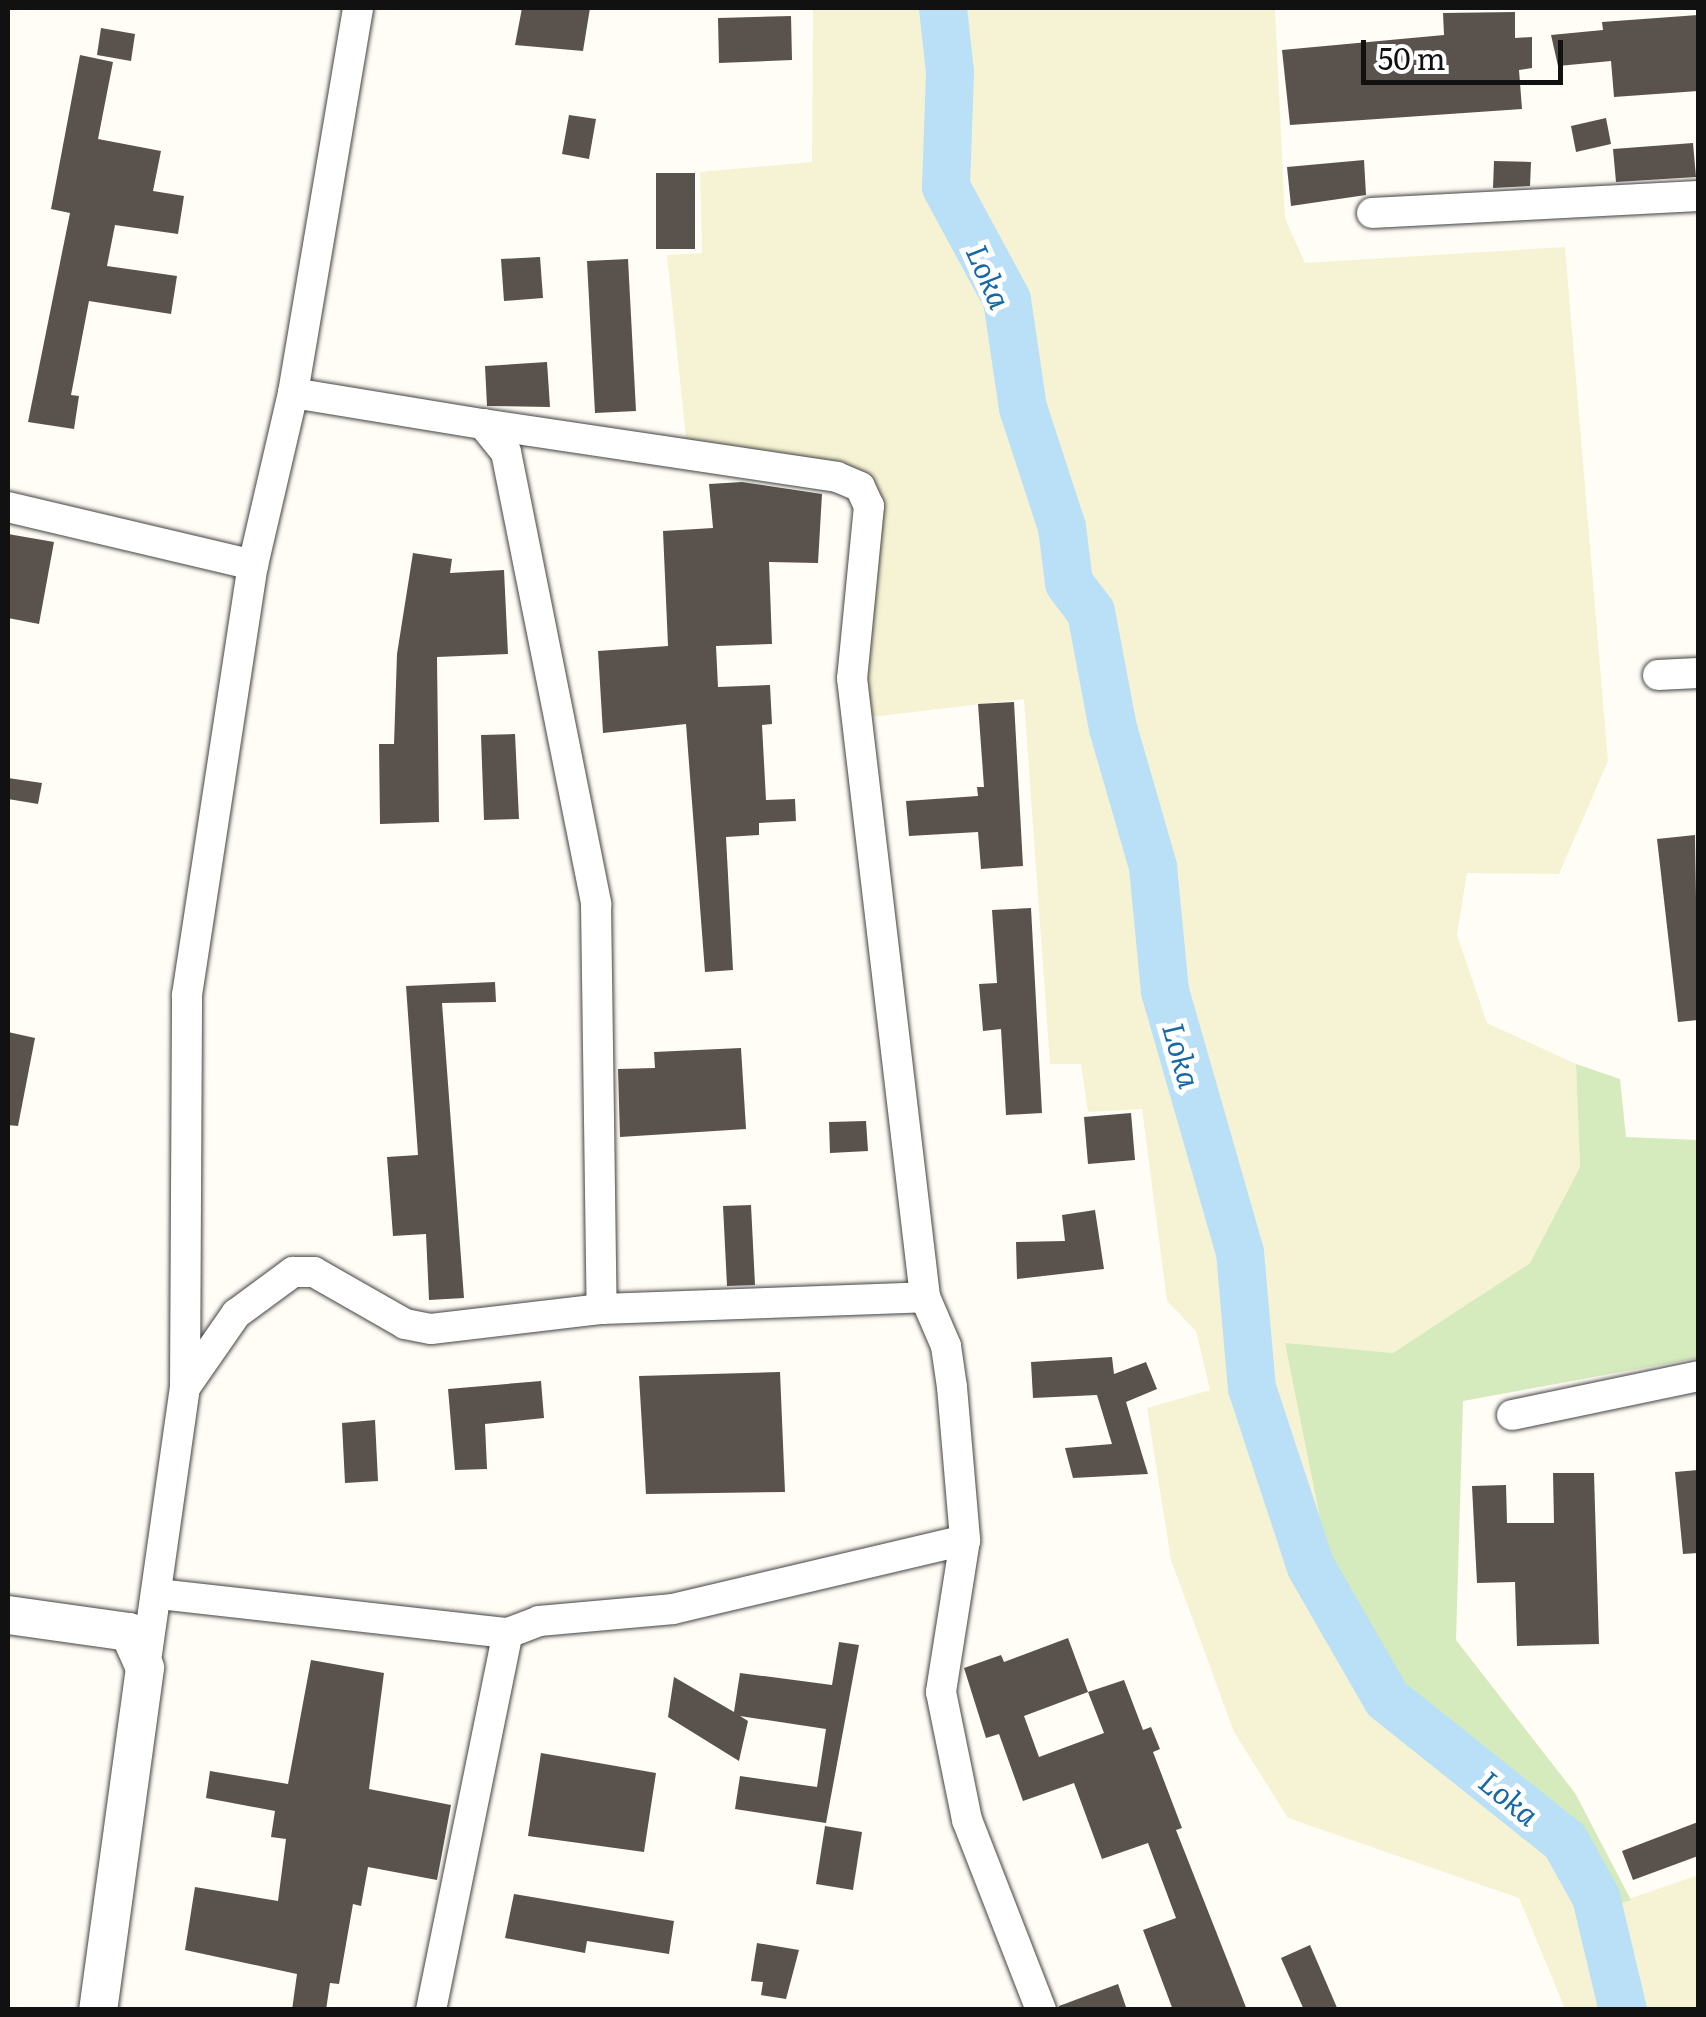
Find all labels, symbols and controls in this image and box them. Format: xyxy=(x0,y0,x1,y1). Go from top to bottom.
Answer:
scale bar xyxy=(1366,20,1568,82)
text: 50 m xyxy=(1378,35,1446,79)
water label: Loka xyxy=(960,238,1020,314)
water label: Loka xyxy=(1157,1018,1209,1092)
water label: Loka xyxy=(1473,1762,1547,1832)

